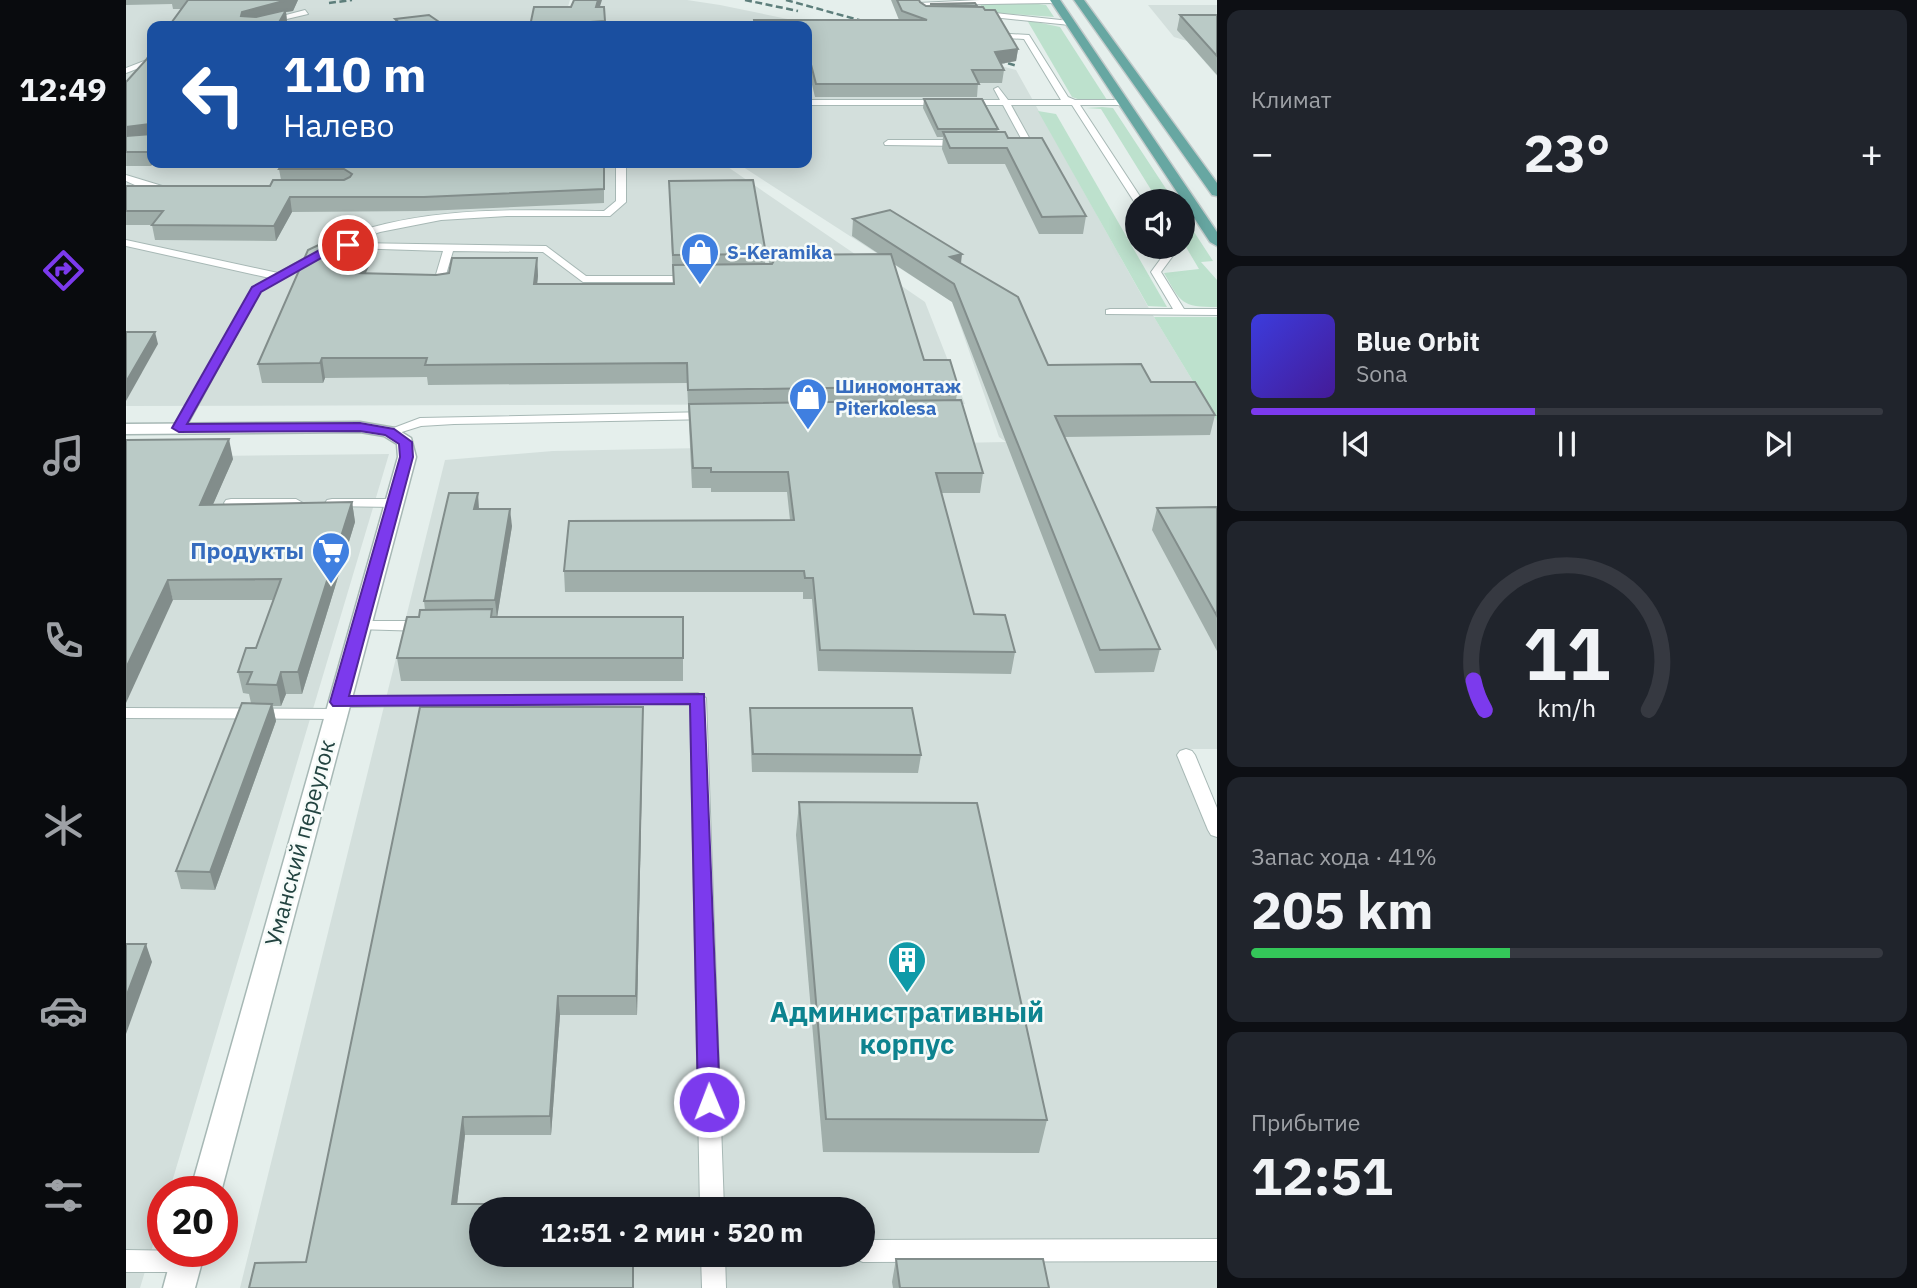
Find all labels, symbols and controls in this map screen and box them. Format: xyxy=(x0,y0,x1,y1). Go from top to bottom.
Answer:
text: 110 m xyxy=(283,42,427,105)
icon: left xyxy=(168,49,259,140)
text: 12:49 xyxy=(19,68,107,110)
text: Климат xyxy=(1251,84,1332,114)
text: Налево xyxy=(283,104,394,146)
text: 23° xyxy=(1524,119,1610,186)
text: − xyxy=(1251,128,1274,177)
text: + xyxy=(1860,128,1883,177)
map controls xyxy=(1125,189,1195,259)
button: sound xyxy=(1125,189,1195,259)
pin xyxy=(318,215,378,275)
icon: arrive xyxy=(329,226,367,264)
shop icon: S-Keramika xyxy=(679,231,721,286)
place label: S-Keramika xyxy=(727,240,833,264)
icon: directions xyxy=(39,246,88,295)
text: Blue Orbit xyxy=(1356,324,1480,358)
text: Sona xyxy=(1356,358,1408,388)
place label: Шиномонтаж Piterkolesa xyxy=(835,374,961,420)
shop icon: Шиномонтаж Piterkolesa xyxy=(787,376,829,431)
icon: previous xyxy=(1337,425,1375,463)
icon: pause xyxy=(1548,425,1586,463)
icon: next xyxy=(1759,425,1797,463)
icon: music xyxy=(39,431,88,480)
supermarket icon: Продукты xyxy=(310,530,352,585)
place label: Продукты xyxy=(190,535,304,565)
text: 11 xyxy=(1523,605,1611,700)
icon: phone xyxy=(39,616,88,665)
text: km/h xyxy=(1538,691,1596,724)
street label: Уманский переулок xyxy=(257,736,341,949)
icon: climate xyxy=(39,801,88,850)
text: Запас хода · 41% xyxy=(1251,841,1437,871)
text: 205 km xyxy=(1251,876,1433,943)
building icon: Административный корпус xyxy=(886,939,928,994)
icon: car xyxy=(39,986,88,1035)
place label: Административный корпус xyxy=(770,993,1044,1062)
position arrow xyxy=(672,1065,746,1139)
text: Прибытие xyxy=(1251,1107,1360,1137)
text: 12:51 xyxy=(1251,1142,1393,1209)
icon: filters xyxy=(39,1171,88,1220)
speed limit sign: 20 xyxy=(147,1176,238,1267)
text: 12:51 · 2 мин · 520 m xyxy=(541,1215,803,1249)

